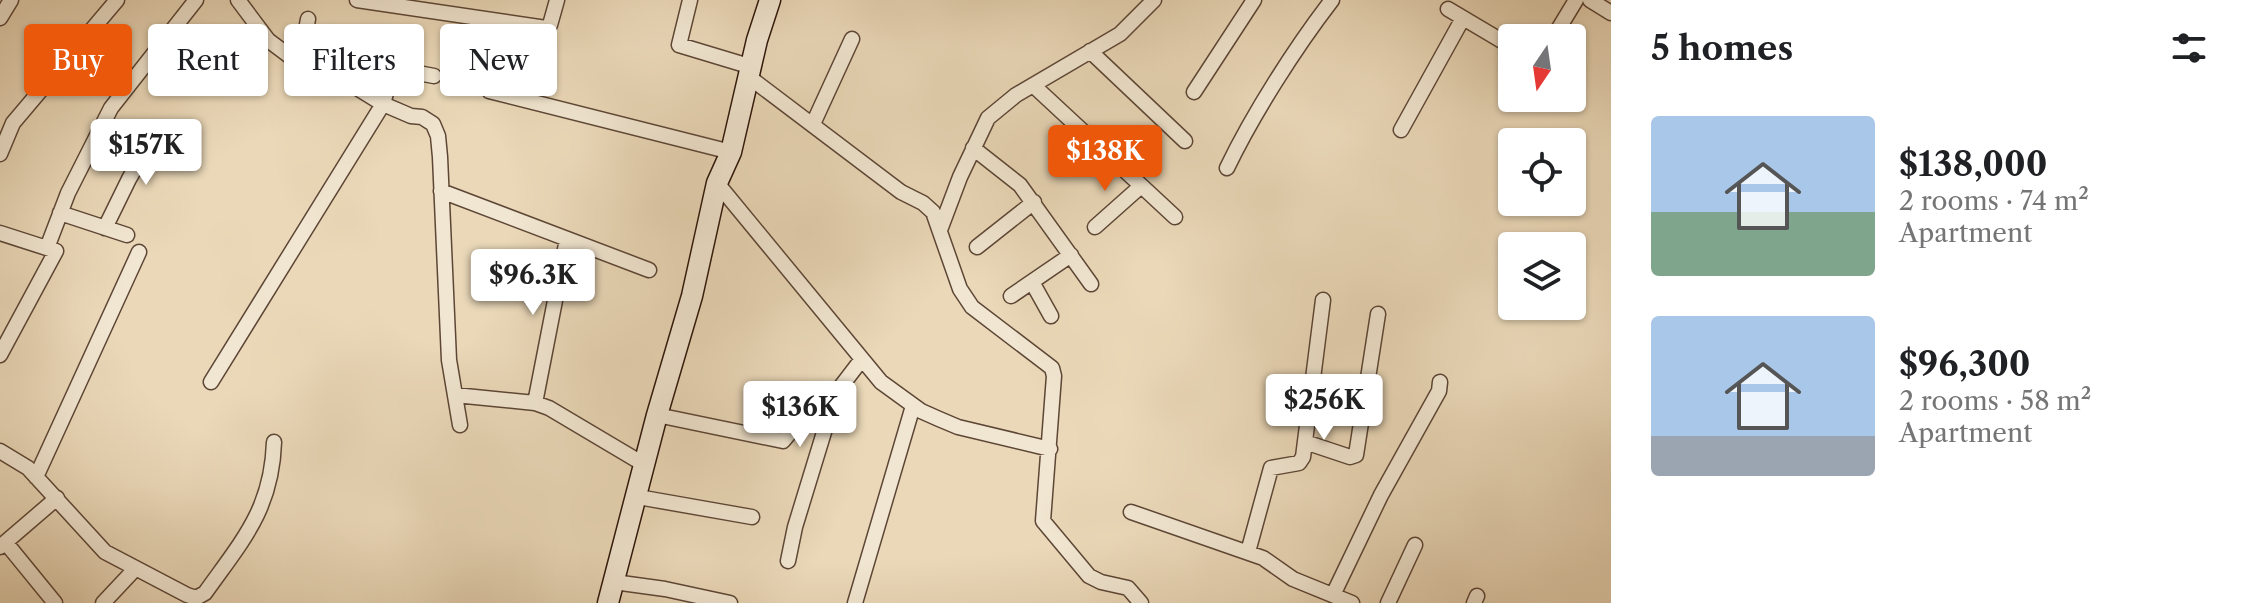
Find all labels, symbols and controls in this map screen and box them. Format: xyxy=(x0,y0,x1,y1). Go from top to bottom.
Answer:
chip: Buy xyxy=(24,24,132,96)
chip: Rent xyxy=(148,24,268,96)
chip: Filters xyxy=(284,24,424,96)
chip: New xyxy=(440,24,557,96)
north arrow xyxy=(1498,24,1586,112)
map controls xyxy=(1498,24,1586,320)
icon: filters xyxy=(2167,26,2211,70)
text: 5 homes xyxy=(1651,27,1793,69)
pin: $157K xyxy=(90,119,202,187)
pin: $138K xyxy=(1049,125,1161,193)
button: locate xyxy=(1498,128,1586,216)
text: $157K xyxy=(109,129,183,161)
text: $138K xyxy=(1066,135,1144,167)
text: $138,000 xyxy=(1899,143,2047,185)
icon: home xyxy=(1715,148,1811,244)
text: 2 rooms · 74 m² xyxy=(1899,185,2089,217)
text: Apartment xyxy=(1899,217,2032,249)
button: layers xyxy=(1498,232,1586,320)
pin: $96.3K xyxy=(468,249,598,317)
text: $96.3K xyxy=(489,259,577,291)
text: $96,300 xyxy=(1899,343,2030,385)
icon: home xyxy=(1715,348,1811,444)
pin: $256K xyxy=(1268,374,1380,442)
pin: $136K xyxy=(744,381,856,449)
text: $256K xyxy=(1284,384,1364,416)
text: 2 rooms · 58 m² xyxy=(1899,385,2091,417)
text: $136K xyxy=(761,391,839,423)
text: Apartment xyxy=(1899,417,2032,449)

